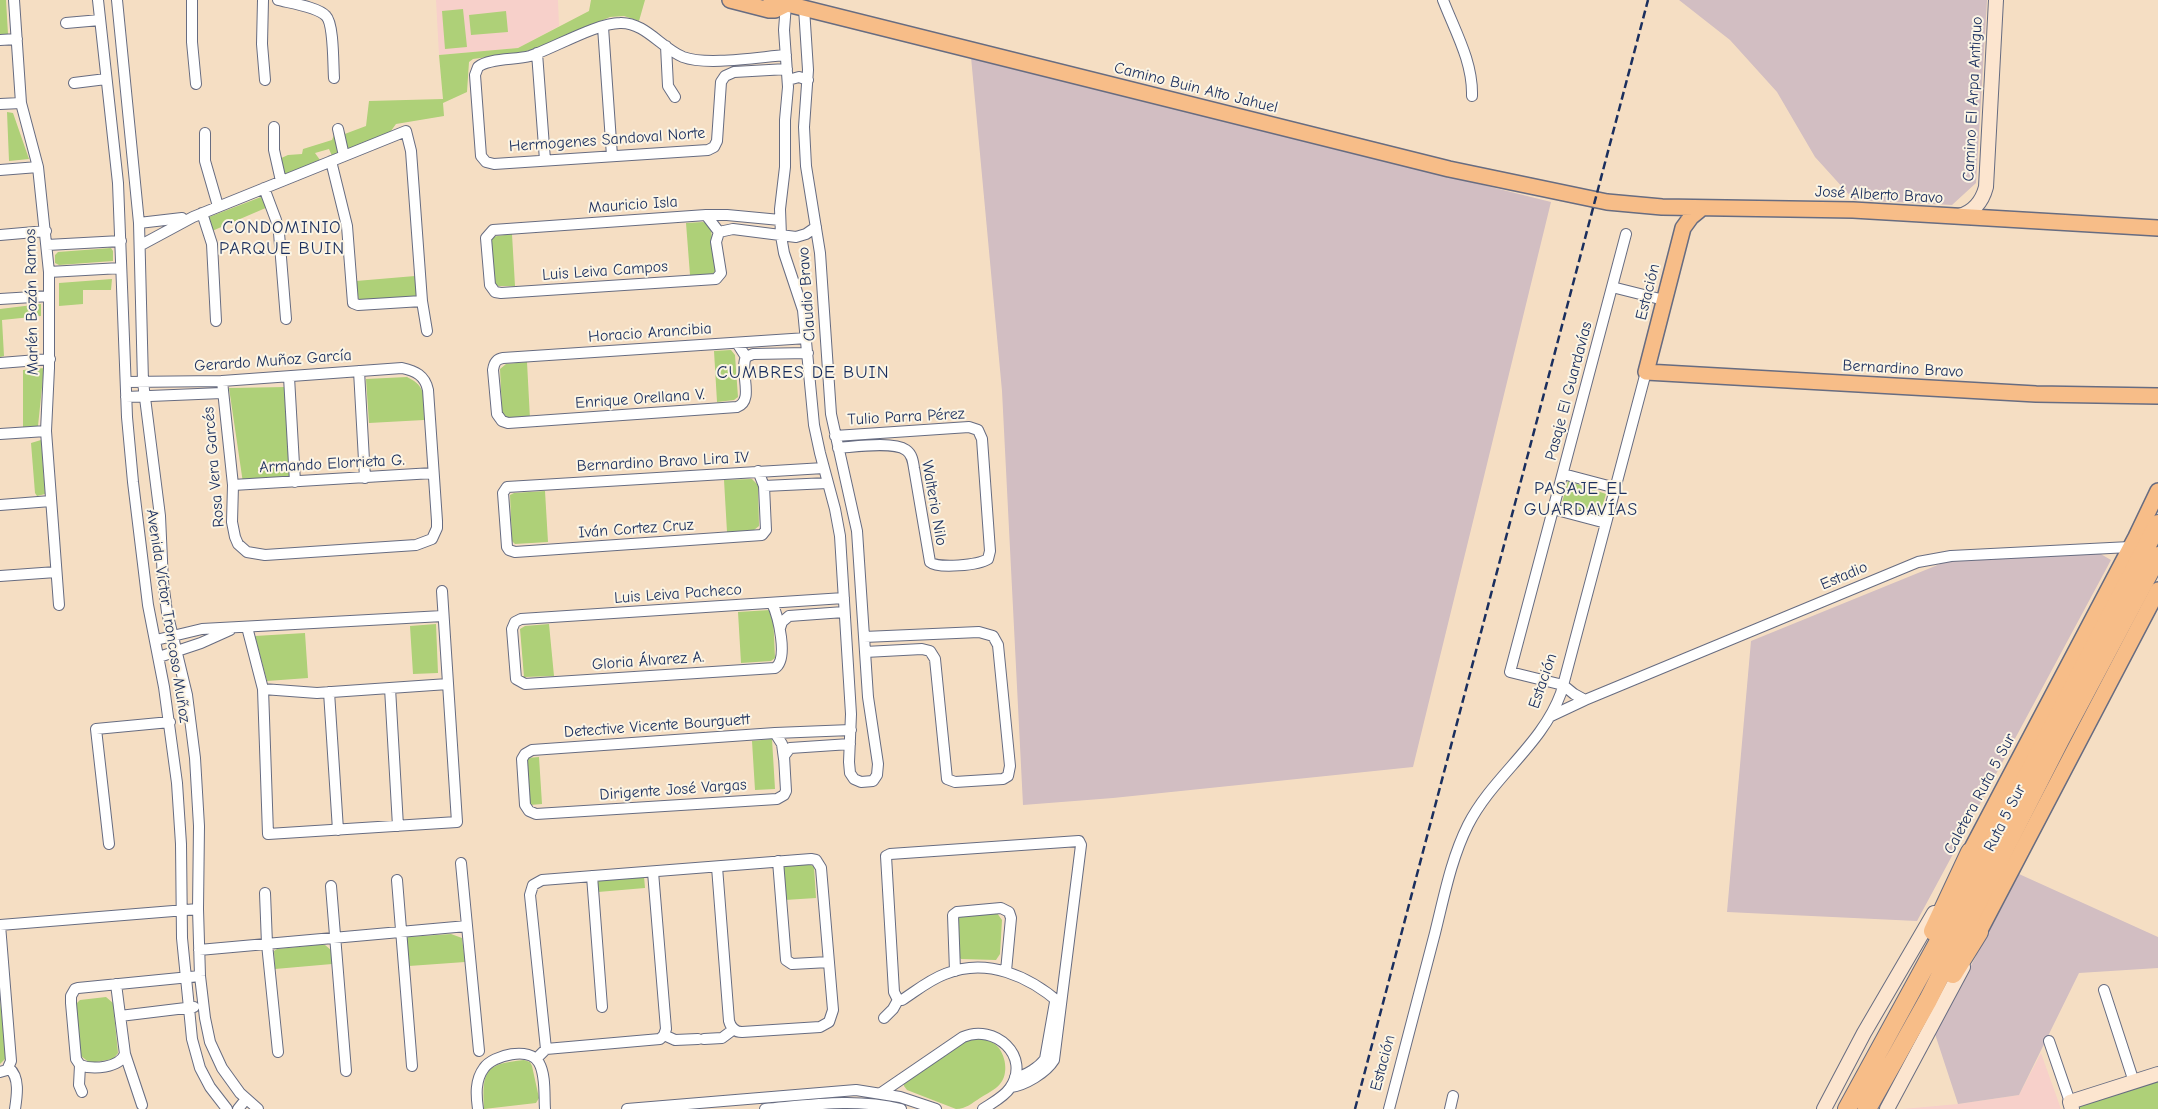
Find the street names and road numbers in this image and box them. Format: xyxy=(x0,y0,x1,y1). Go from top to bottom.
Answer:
street label: Camino El Arpa Antiguo xyxy=(1959,16,1987,182)
street label: Camino Buin Alto Jahuel xyxy=(1112,58,1280,118)
street label: Hermogenes Sandoval Norte xyxy=(508,124,706,156)
street label: José Alberto Bravo xyxy=(1814,182,1944,208)
street label: Mauricio Isla xyxy=(588,192,678,218)
street label: Marlén Bozán Ramos xyxy=(21,229,43,375)
street label: Claudio Bravo xyxy=(794,246,820,342)
street label: Luis Leiva Campos xyxy=(542,257,668,285)
street label: Estación xyxy=(1632,262,1664,322)
street label: Horacio Arancibia xyxy=(588,319,712,347)
street label: Pasaje El Guardavías xyxy=(1541,320,1597,462)
street label: Gerardo Muñoz García xyxy=(194,346,352,376)
street label: Bernardino Bravo xyxy=(1842,356,1964,382)
street label: Enrique Orellana V. xyxy=(575,385,705,413)
street label: Tulio Parra Pérez xyxy=(847,404,965,430)
street label: Rosa Vera Garcés xyxy=(199,406,229,528)
street label: Bernardino Bravo Lira IV xyxy=(576,448,750,476)
street label: Armando Elorrieta G. xyxy=(259,451,405,477)
street label: Walterio Nilo xyxy=(917,459,951,547)
street label: Avenida Víctor Troncoso Muñoz xyxy=(142,508,194,724)
street label: Iván Cortez Cruz xyxy=(578,515,694,543)
street label: Estadio xyxy=(1818,558,1870,594)
street label: Luis Leiva Pacheco xyxy=(613,580,743,608)
street label: Gloria Álvarez A. xyxy=(591,647,705,675)
street label: Estación xyxy=(1525,651,1561,711)
street label: Detective Vicente Bourguett xyxy=(563,710,751,742)
street label: Caletera Ruta 5 Sur xyxy=(1940,730,2020,858)
street label: Dirigente José Vargas xyxy=(599,775,747,805)
street label: Ruta 5 Sur xyxy=(1980,781,2030,855)
street label: Estación xyxy=(1366,1033,1400,1093)

